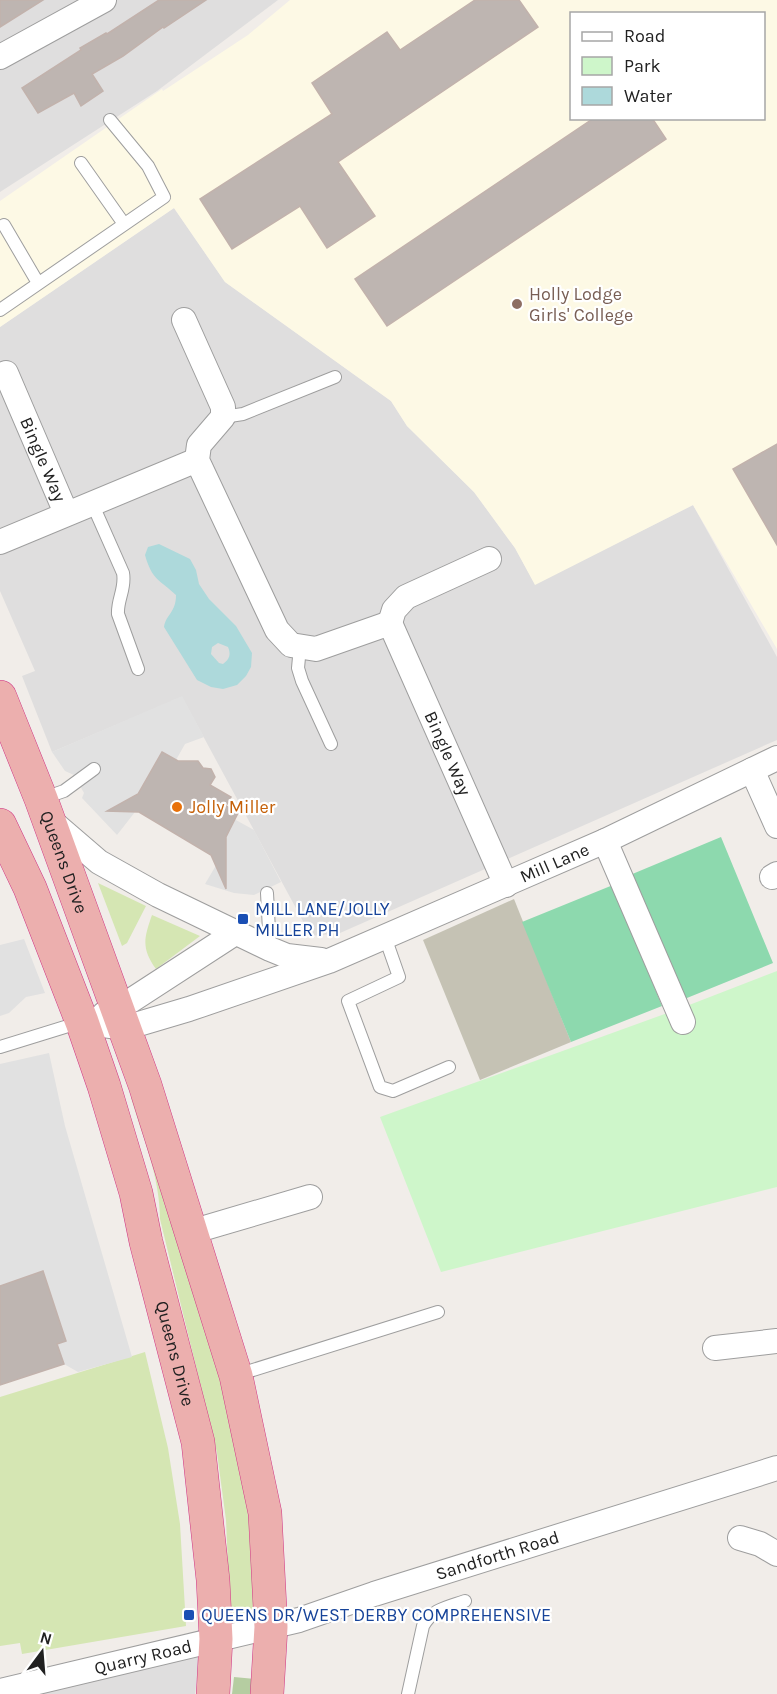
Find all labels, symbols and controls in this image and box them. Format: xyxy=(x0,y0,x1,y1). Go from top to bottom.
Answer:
legend xyxy=(570,12,765,120)
text: Road xyxy=(624,25,665,47)
text: Park xyxy=(624,55,661,77)
text: Water xyxy=(624,85,672,107)
place label: Holly Lodge Girls' College xyxy=(529,283,633,326)
marker: Holly Lodge Girls' College xyxy=(510,297,524,311)
street label: Bingle Way xyxy=(15,414,71,506)
street label: Bingle Way xyxy=(419,708,476,799)
place label: Jolly Miller xyxy=(189,796,276,818)
marker: Jolly Miller xyxy=(170,800,184,814)
street label: Queens Drive xyxy=(35,808,93,916)
street label: Mill Lane xyxy=(516,838,593,888)
place label: MILL LANE/JOLLY MILLER PH xyxy=(255,898,390,941)
marker: MILL LANE/JOLLY MILLER PH xyxy=(236,912,250,926)
street label: Queens Drive xyxy=(151,1298,199,1408)
street label: Sandforth Road xyxy=(433,1526,562,1585)
place label: QUEENS DR/WEST DERBY COMPREHENSIVE xyxy=(201,1604,551,1626)
marker: QUEENS DR/WEST DERBY COMPREHENSIVE xyxy=(182,1608,196,1622)
north arrow xyxy=(12,1622,72,1682)
text: N xyxy=(38,1627,54,1649)
street label: Quarry Road xyxy=(92,1635,194,1679)

